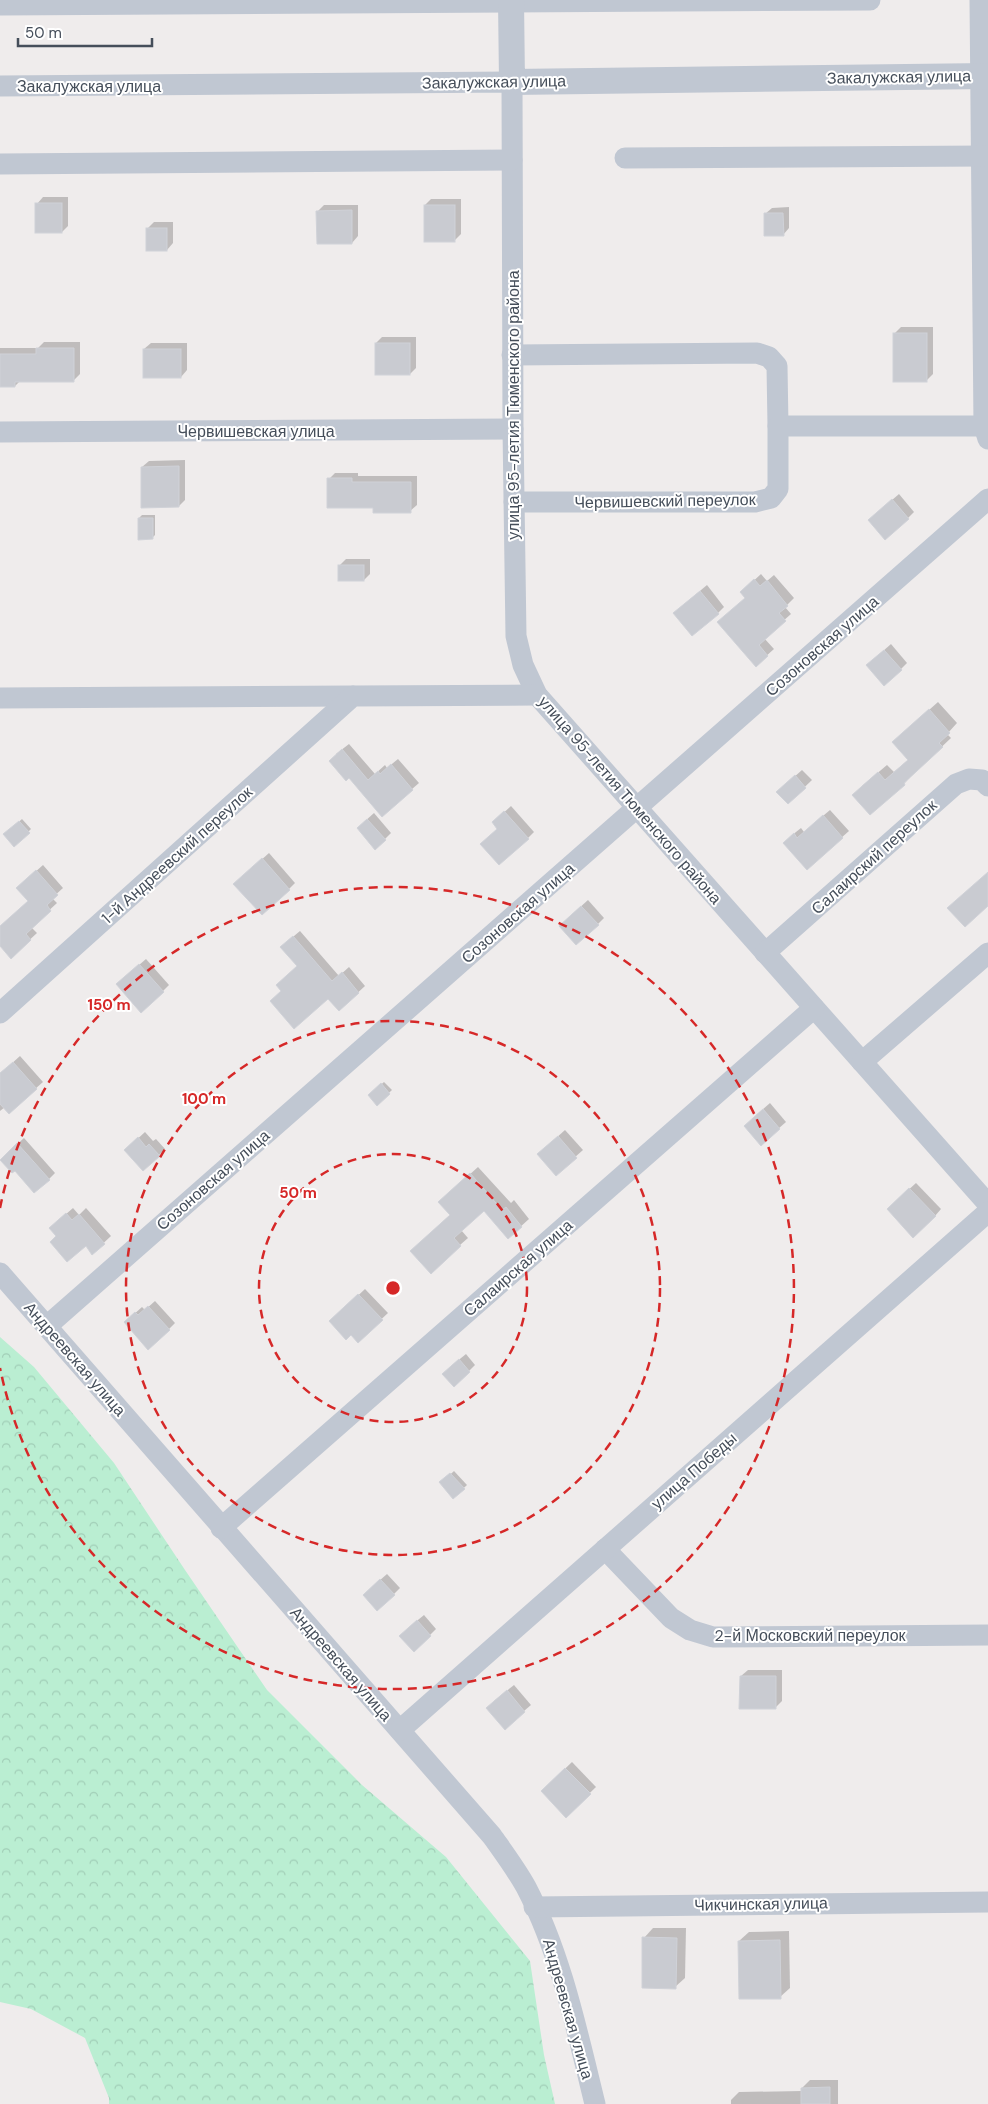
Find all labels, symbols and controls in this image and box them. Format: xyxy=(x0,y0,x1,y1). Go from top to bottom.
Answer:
scale bar xyxy=(18,15,151,47)
text: 50 m xyxy=(25,23,62,43)
street label: Закалужская улица xyxy=(827,65,971,89)
street label: Закалужская улица xyxy=(422,70,566,94)
street label: Закалужская улица xyxy=(17,76,161,97)
street label: улица 95-летия Тюменского района xyxy=(503,270,524,540)
street label: Червишевская улица xyxy=(177,421,335,442)
street label: Червишевский переулок xyxy=(574,489,757,513)
street label: Созоновская улица xyxy=(761,591,883,701)
street label: улица 95-летия Тюменского района xyxy=(534,691,726,909)
street label: 1-й Андреевский переулок xyxy=(97,781,258,928)
street label: Салаирский переулок xyxy=(807,794,942,919)
street label: Созоновская улица xyxy=(457,858,579,968)
text: 150 m xyxy=(88,995,131,1015)
text: 100 m xyxy=(182,1089,226,1109)
street label: Созоновская улица xyxy=(152,1125,274,1235)
text: 50 m xyxy=(279,1183,317,1203)
street label: Салаирская улица xyxy=(459,1215,577,1321)
centre of rings xyxy=(384,1279,402,1297)
street label: Андреевская улица xyxy=(20,1297,131,1421)
street label: улица Победы xyxy=(647,1428,741,1514)
street label: Андреевская улица xyxy=(286,1602,397,1726)
street label: 2-й Московский переулок xyxy=(714,1625,907,1646)
street label: Чикчинская улица xyxy=(694,1892,828,1916)
street label: Андреевская улица xyxy=(538,1936,598,2082)

